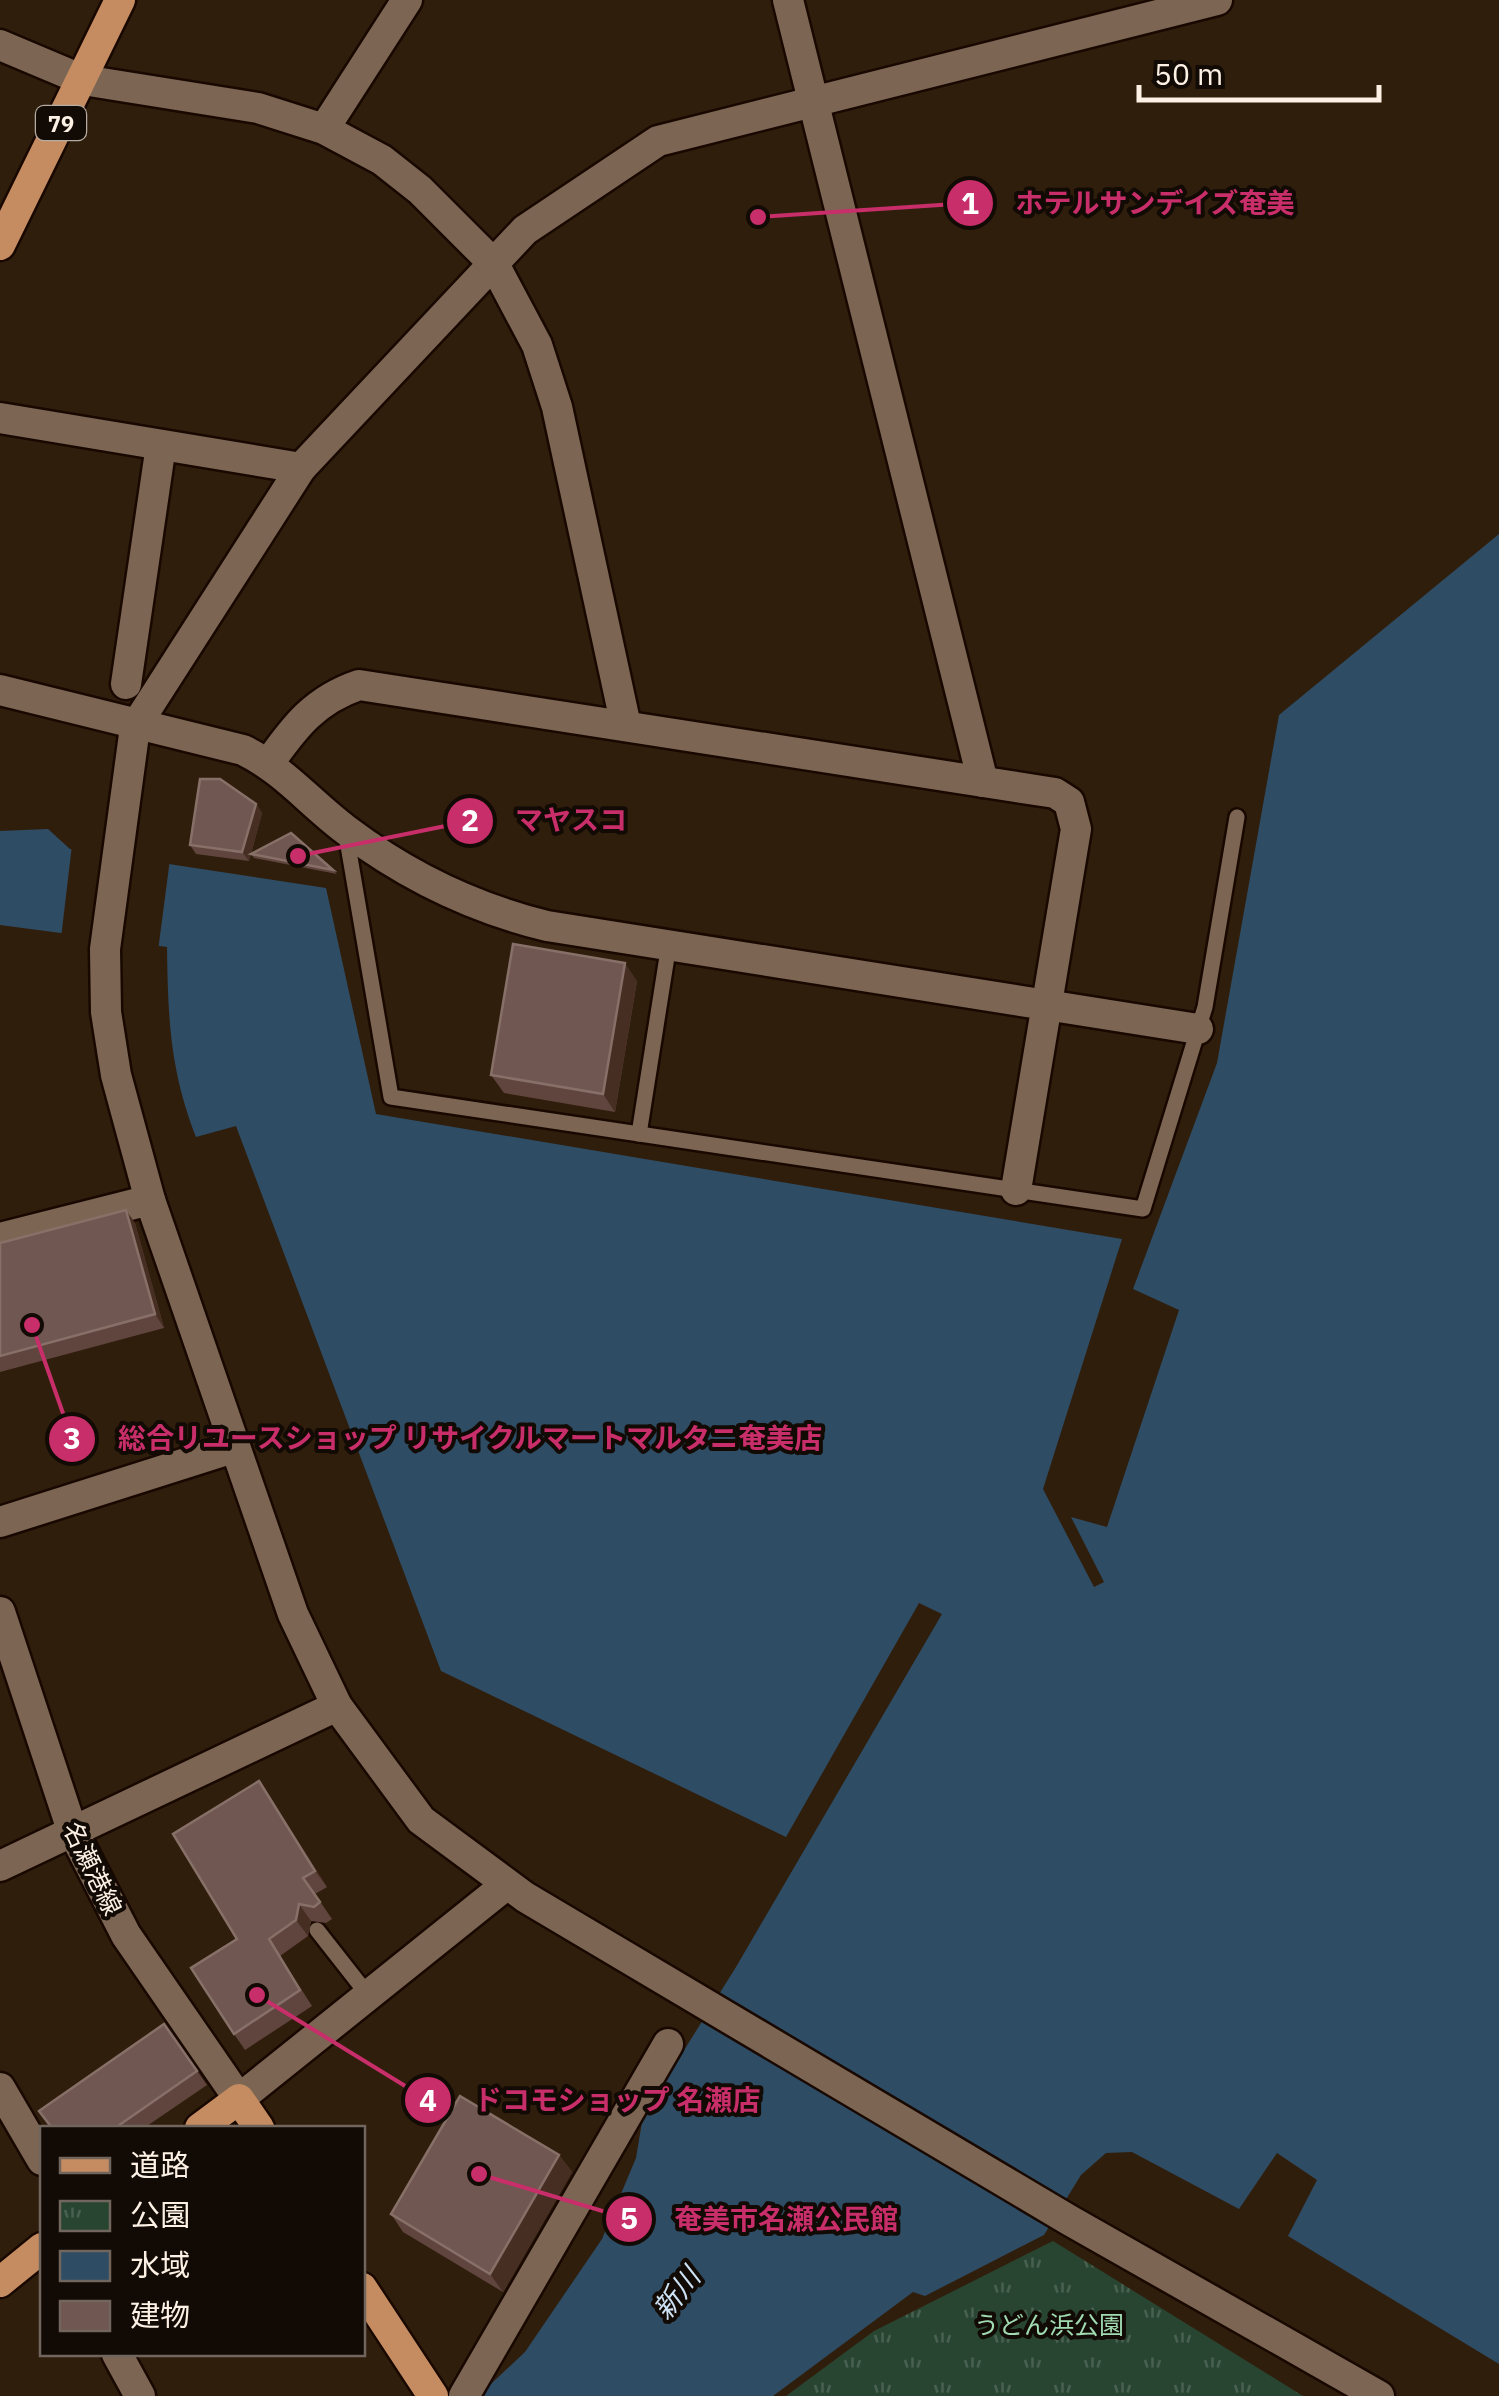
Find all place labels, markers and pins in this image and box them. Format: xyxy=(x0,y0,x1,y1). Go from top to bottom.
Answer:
callout: ホテルサンデイズ奄美 xyxy=(945,174,1315,232)
callout: マヤスコ xyxy=(445,792,647,850)
callout: 総合リユースショップ リサイクルマートマルタニ奄美店 xyxy=(47,1410,843,1468)
callout: ドコモショップ 名瀬店 xyxy=(403,2071,780,2129)
callout: 奄美市名瀬公民館 xyxy=(604,2190,918,2248)

